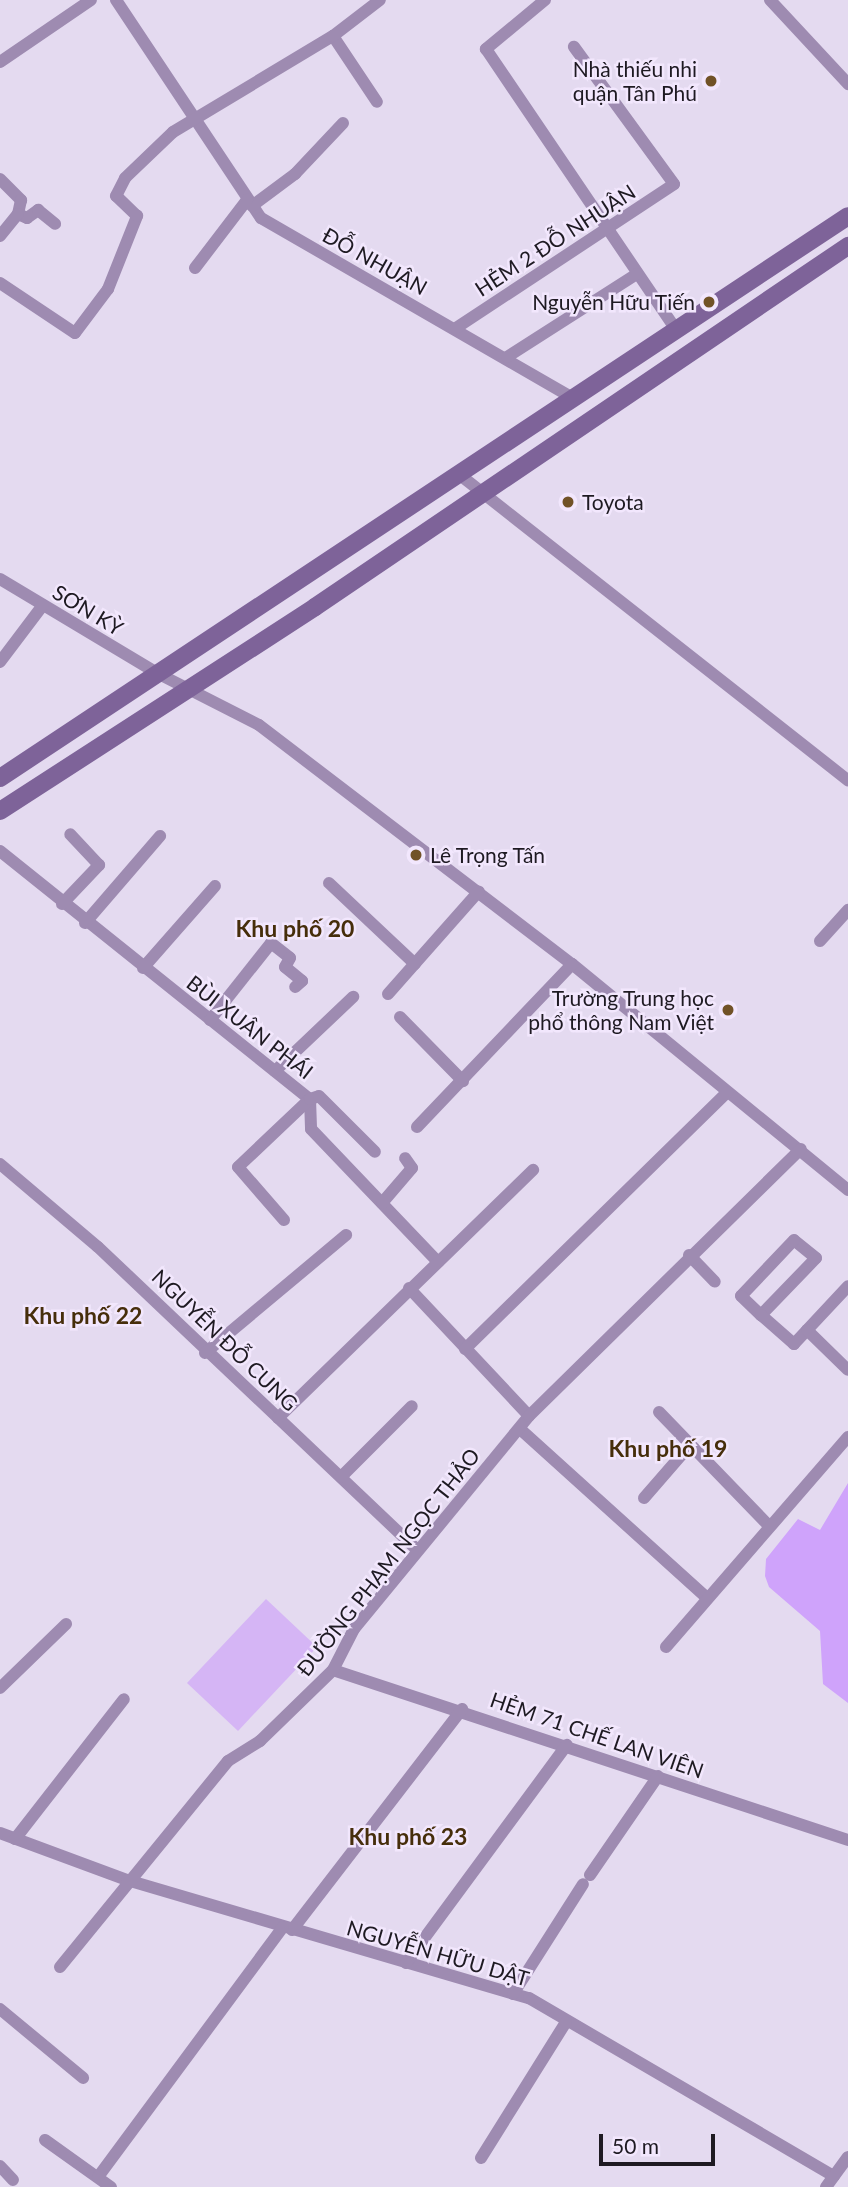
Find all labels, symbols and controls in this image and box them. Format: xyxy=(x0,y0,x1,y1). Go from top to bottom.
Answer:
place label: Nhà thiếu nhi quận Tân Phú xyxy=(572,56,697,106)
marker: Nhà thiếu nhi quận Tân Phú xyxy=(703,73,719,89)
street label: HẺM 2 ĐỖ NHUẬN xyxy=(470,179,640,301)
street label: ĐỖ NHUẬN xyxy=(318,222,432,300)
place label: Nguyễn Hữu Tiến xyxy=(532,289,695,315)
marker: Nguyễn Hữu Tiến xyxy=(701,294,717,310)
place label: Toyota xyxy=(582,489,644,515)
marker: Toyota xyxy=(560,494,576,510)
street label: SƠN KỲ xyxy=(48,579,128,641)
place label: Lê Trọng Tấn xyxy=(430,842,546,868)
marker: Lê Trọng Tấn xyxy=(408,847,424,863)
district label: Khu phố 20 xyxy=(236,914,354,942)
street label: BÙI XUÂN PHÁI xyxy=(182,970,318,1084)
place label: Trường Trung học phổ thông Nam Việt xyxy=(527,985,714,1035)
marker: Trường Trung học phổ thông Nam Việt xyxy=(720,1002,736,1018)
street label: NGUYỄN ĐỖ CUNG xyxy=(147,1264,303,1416)
district label: Khu phố 22 xyxy=(24,1301,142,1329)
district label: Khu phố 19 xyxy=(609,1434,727,1462)
street label: ĐƯỜNG PHẠM NGỌC THẢO xyxy=(291,1443,485,1681)
street label: HẺM 71 CHẾ LAN VIÊN xyxy=(487,1686,707,1784)
district label: Khu phố 23 xyxy=(349,1822,467,1850)
street label: NGUYỄN HỮU DẬT xyxy=(344,1915,532,1991)
scale bar xyxy=(603,2120,718,2164)
text: 50 m xyxy=(612,2133,659,2158)

